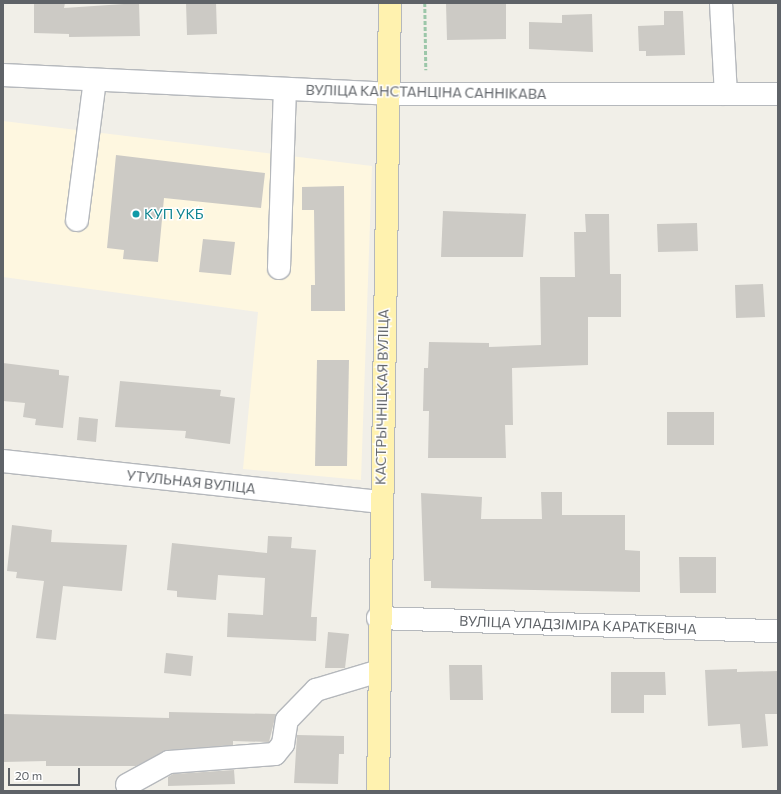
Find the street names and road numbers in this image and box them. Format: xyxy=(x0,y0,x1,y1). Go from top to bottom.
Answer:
street label: ВУЛІЦА КАНСТАНЦІНА САННІКАВА xyxy=(305,81,547,103)
street label: КАСТРЫЧНІЦКАЯ ВУЛІЦА xyxy=(372,309,392,485)
street label: УТУЛЬНАЯ ВУЛІЦА xyxy=(126,467,256,497)
street label: ВУЛІЦА УЛАДЗІМІРА КАРАТКЕВІЧА xyxy=(459,612,697,638)

